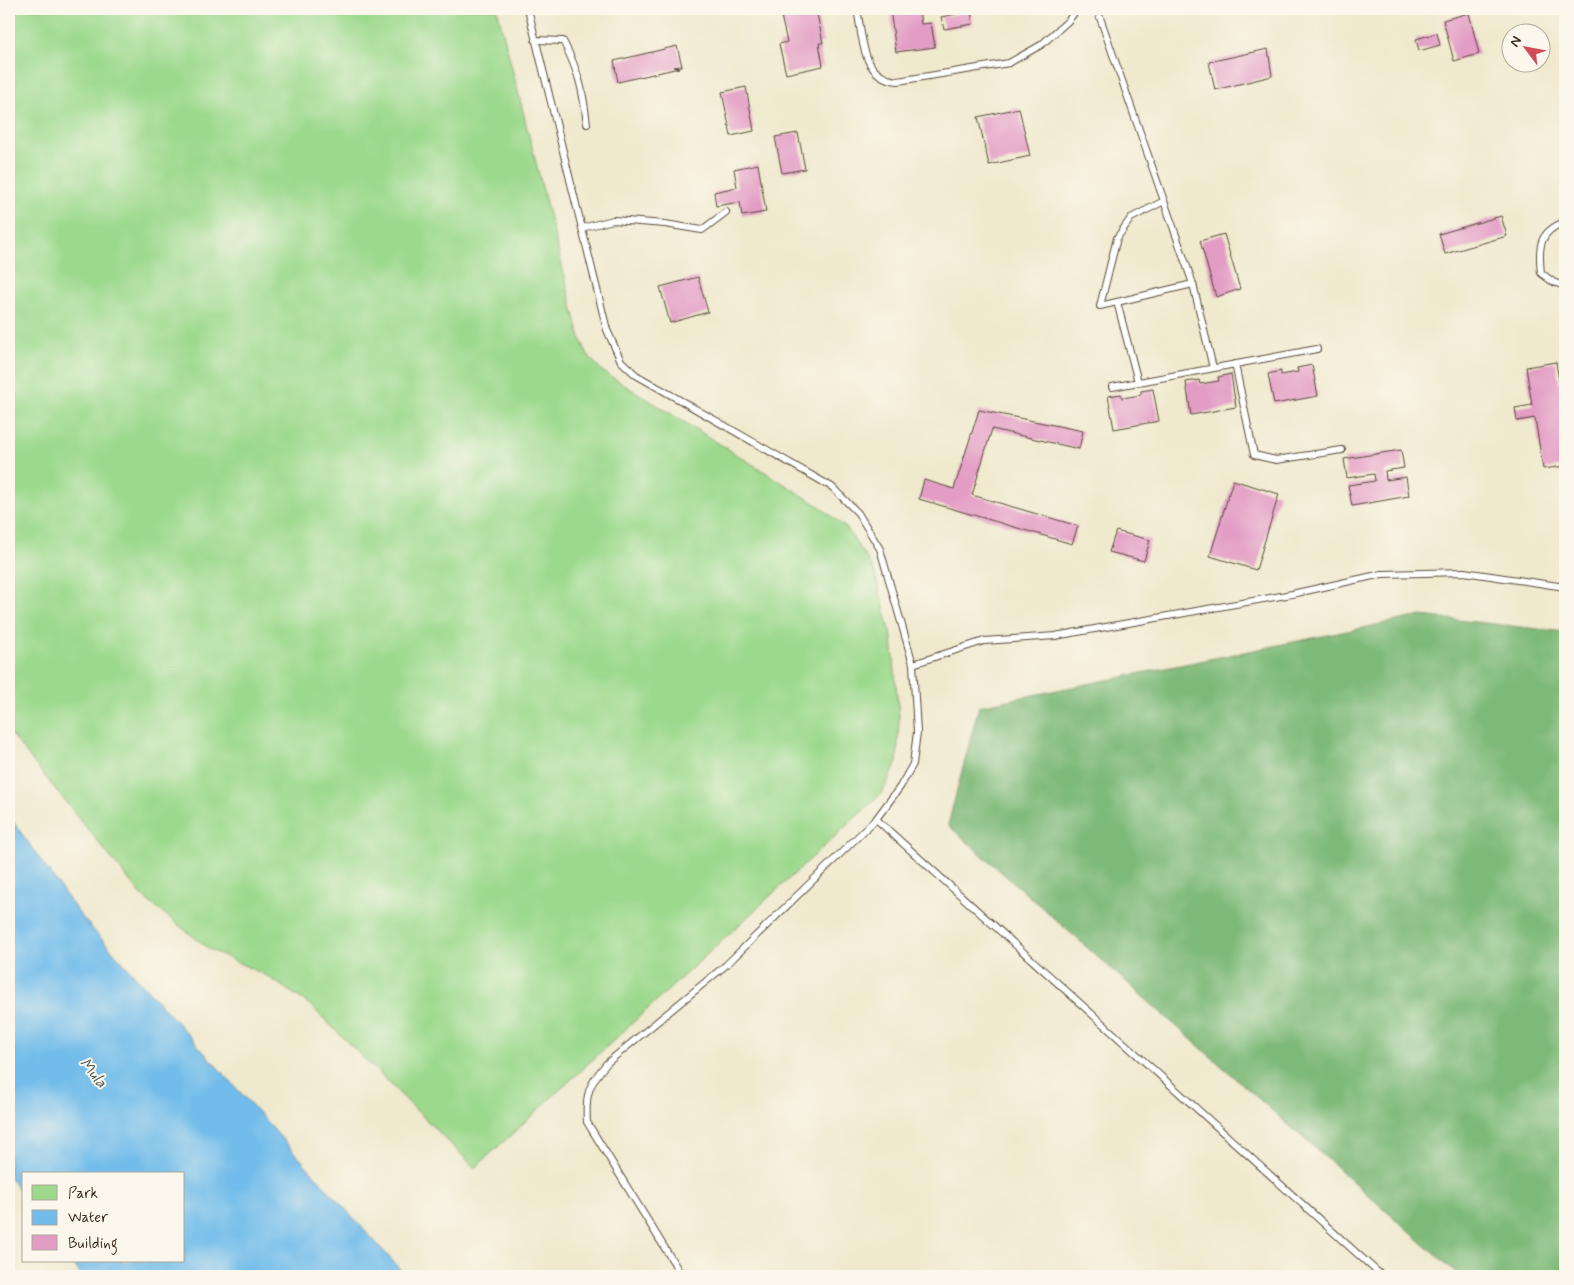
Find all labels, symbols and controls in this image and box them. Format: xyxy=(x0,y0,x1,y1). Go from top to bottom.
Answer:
north arrow xyxy=(1502,22,1552,72)
text: N xyxy=(1506,33,1526,50)
water label: Mula xyxy=(74,1054,112,1093)
legend xyxy=(22,1172,185,1262)
text: Park xyxy=(68,1184,98,1204)
text: Water xyxy=(68,1208,108,1228)
text: Building xyxy=(68,1234,118,1255)

